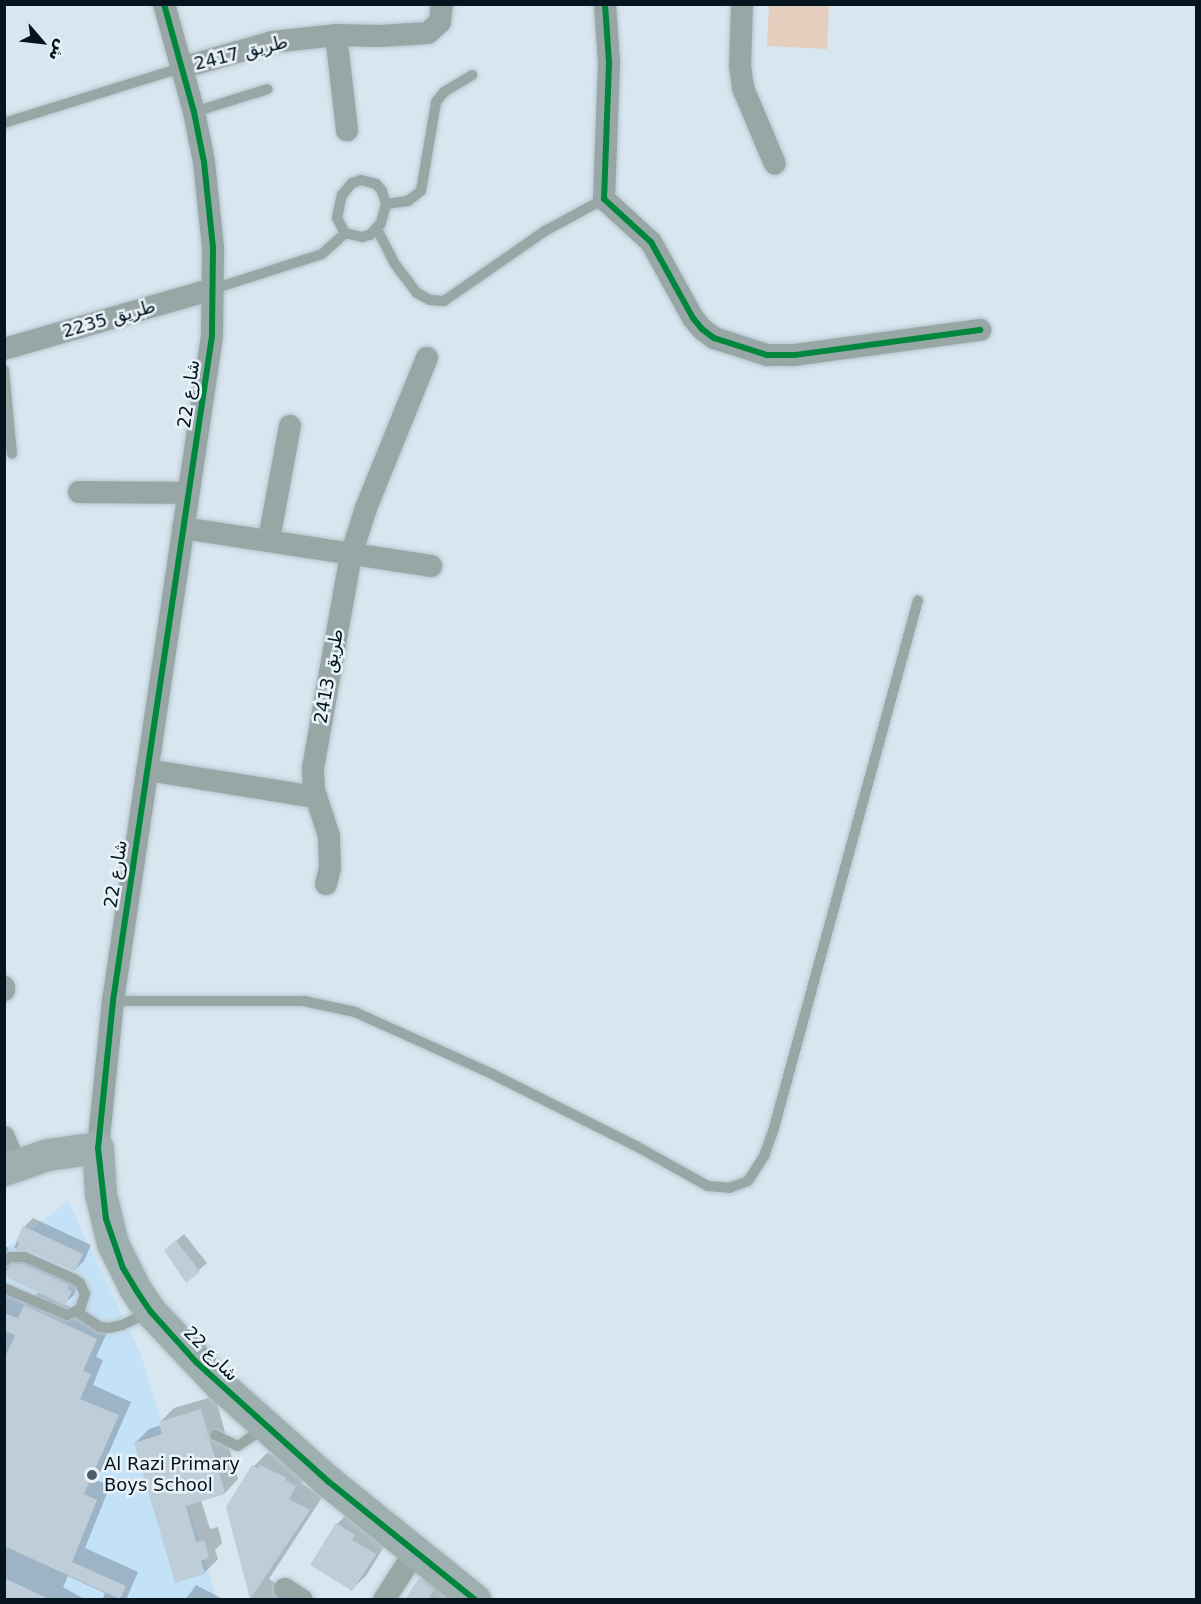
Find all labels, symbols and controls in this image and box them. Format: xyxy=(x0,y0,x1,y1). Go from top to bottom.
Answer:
north arrow xyxy=(12,12,72,72)
street label: طريق 2417 xyxy=(192,31,290,75)
text: ش xyxy=(45,36,72,65)
street label: طريق 2235 xyxy=(60,295,158,343)
street label: شارع 22 xyxy=(174,359,204,429)
street label: طريق 2413 xyxy=(310,627,348,725)
street label: شارع 22 xyxy=(100,838,132,910)
street label: شارع 22 xyxy=(179,1322,243,1386)
place label: Al Razi Primary Boys School xyxy=(104,1454,240,1496)
marker: Al Razi Primary Boys School xyxy=(85,1468,99,1482)

